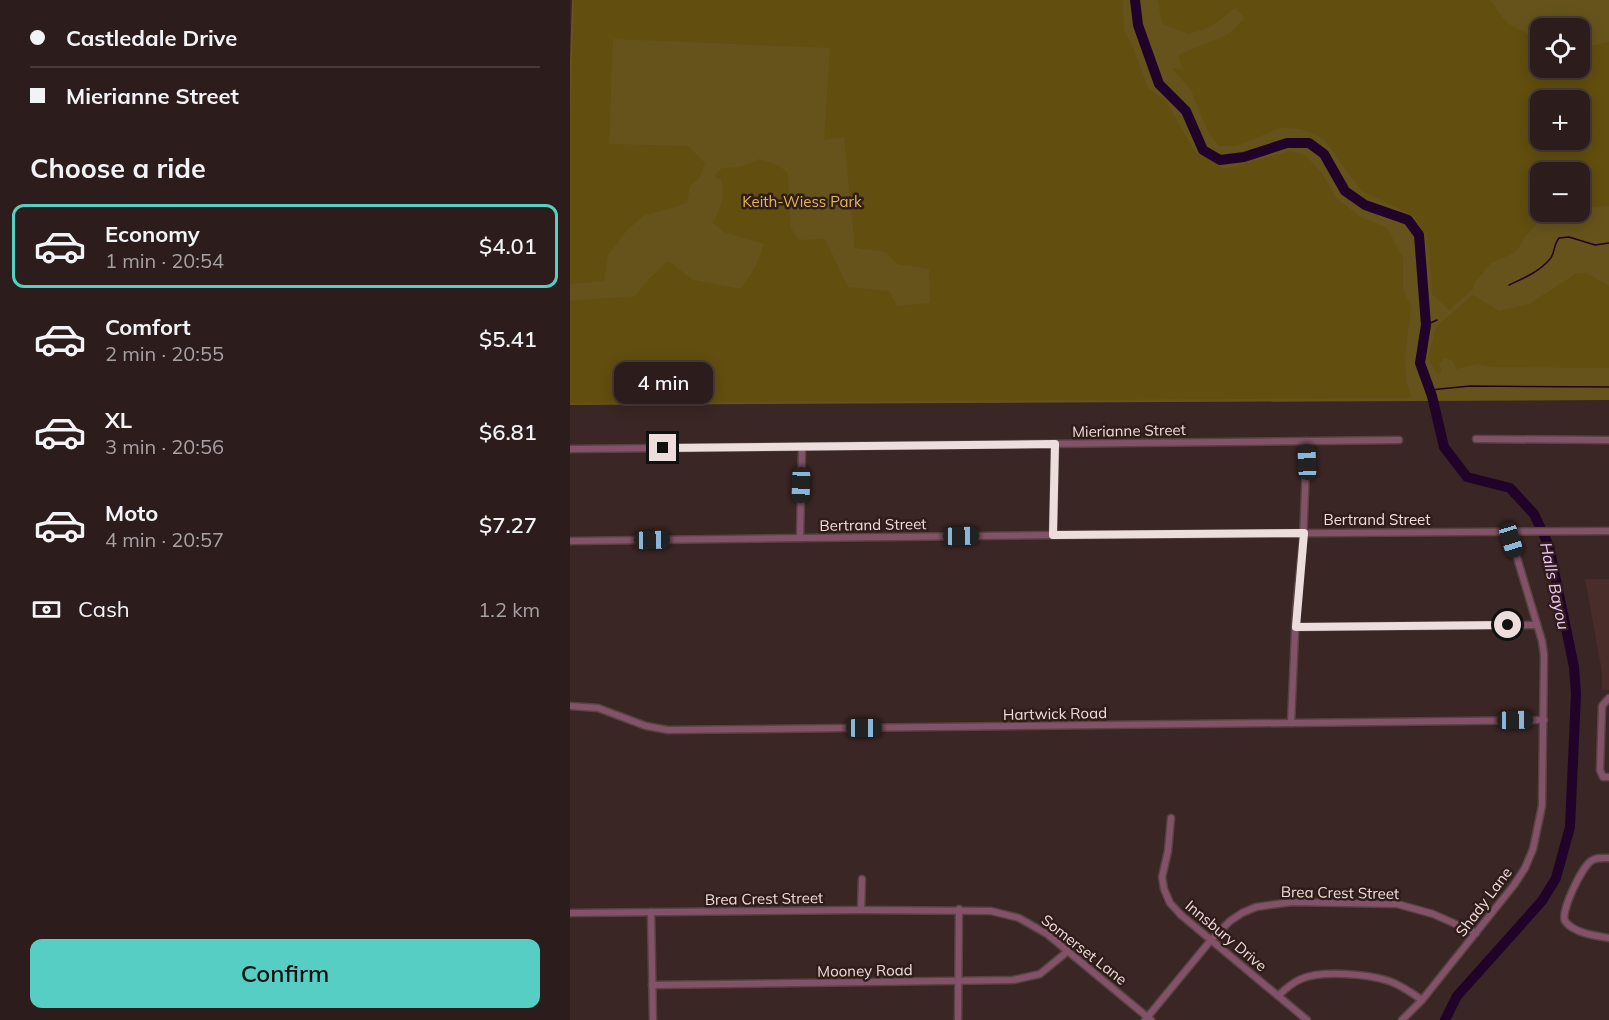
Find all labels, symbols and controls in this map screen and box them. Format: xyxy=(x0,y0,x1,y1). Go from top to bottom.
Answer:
map controls xyxy=(1530,18,1590,222)
button: locate xyxy=(1530,18,1590,78)
text: Castledale Drive xyxy=(66,24,237,52)
text: Mierianne Street xyxy=(66,82,239,110)
button: + xyxy=(1530,90,1590,150)
text: Choose a ride xyxy=(30,151,206,185)
button: − xyxy=(1530,162,1590,222)
park label: Keith-Wiess Park xyxy=(742,192,862,211)
icon: car xyxy=(33,219,87,273)
text: Economy xyxy=(105,220,200,248)
text: $4.01 xyxy=(479,232,537,260)
text: 1 min · 20:54 xyxy=(105,248,224,273)
icon: car xyxy=(33,312,87,366)
text: Comfort xyxy=(105,313,191,341)
text: $5.41 xyxy=(479,325,537,353)
text: 2 min · 20:55 xyxy=(105,341,224,366)
callout: 4 min xyxy=(614,361,712,403)
text: 4 min xyxy=(638,370,689,395)
icon: car xyxy=(33,405,87,459)
text: XL xyxy=(105,406,132,434)
text: $6.81 xyxy=(479,418,537,446)
street label: Mierianne Street xyxy=(1072,420,1186,441)
text: 3 min · 20:56 xyxy=(105,434,224,459)
route end xyxy=(649,434,676,461)
car xyxy=(1297,444,1317,480)
car xyxy=(791,467,811,503)
icon: car xyxy=(33,498,87,552)
text: Moto xyxy=(105,499,158,527)
street label: Bertrand Street xyxy=(1323,510,1431,529)
text: $7.27 xyxy=(479,511,537,539)
street label: Bertrand Street xyxy=(819,514,927,535)
car xyxy=(1497,520,1525,560)
text: 4 min · 20:57 xyxy=(105,527,224,552)
car xyxy=(943,527,979,545)
car xyxy=(634,531,670,549)
water label: Halls Bayou xyxy=(1536,541,1574,631)
icon: cash xyxy=(30,593,63,626)
text: Cash xyxy=(78,595,130,623)
text: 1.2 km xyxy=(478,597,540,622)
route start xyxy=(1494,611,1521,638)
street label: Hartwick Road xyxy=(1003,703,1107,724)
car xyxy=(1497,711,1533,729)
car xyxy=(846,719,882,737)
street label: Shady Lane xyxy=(1451,863,1516,940)
street label: Brea Crest Street xyxy=(1281,882,1399,903)
street label: Brea Crest Street xyxy=(705,888,823,909)
street label: Innsbury Drive xyxy=(1182,896,1271,975)
street label: Somerset Lane xyxy=(1038,910,1131,989)
button: Confirm xyxy=(30,939,540,1008)
street label: Mooney Road xyxy=(817,960,913,981)

